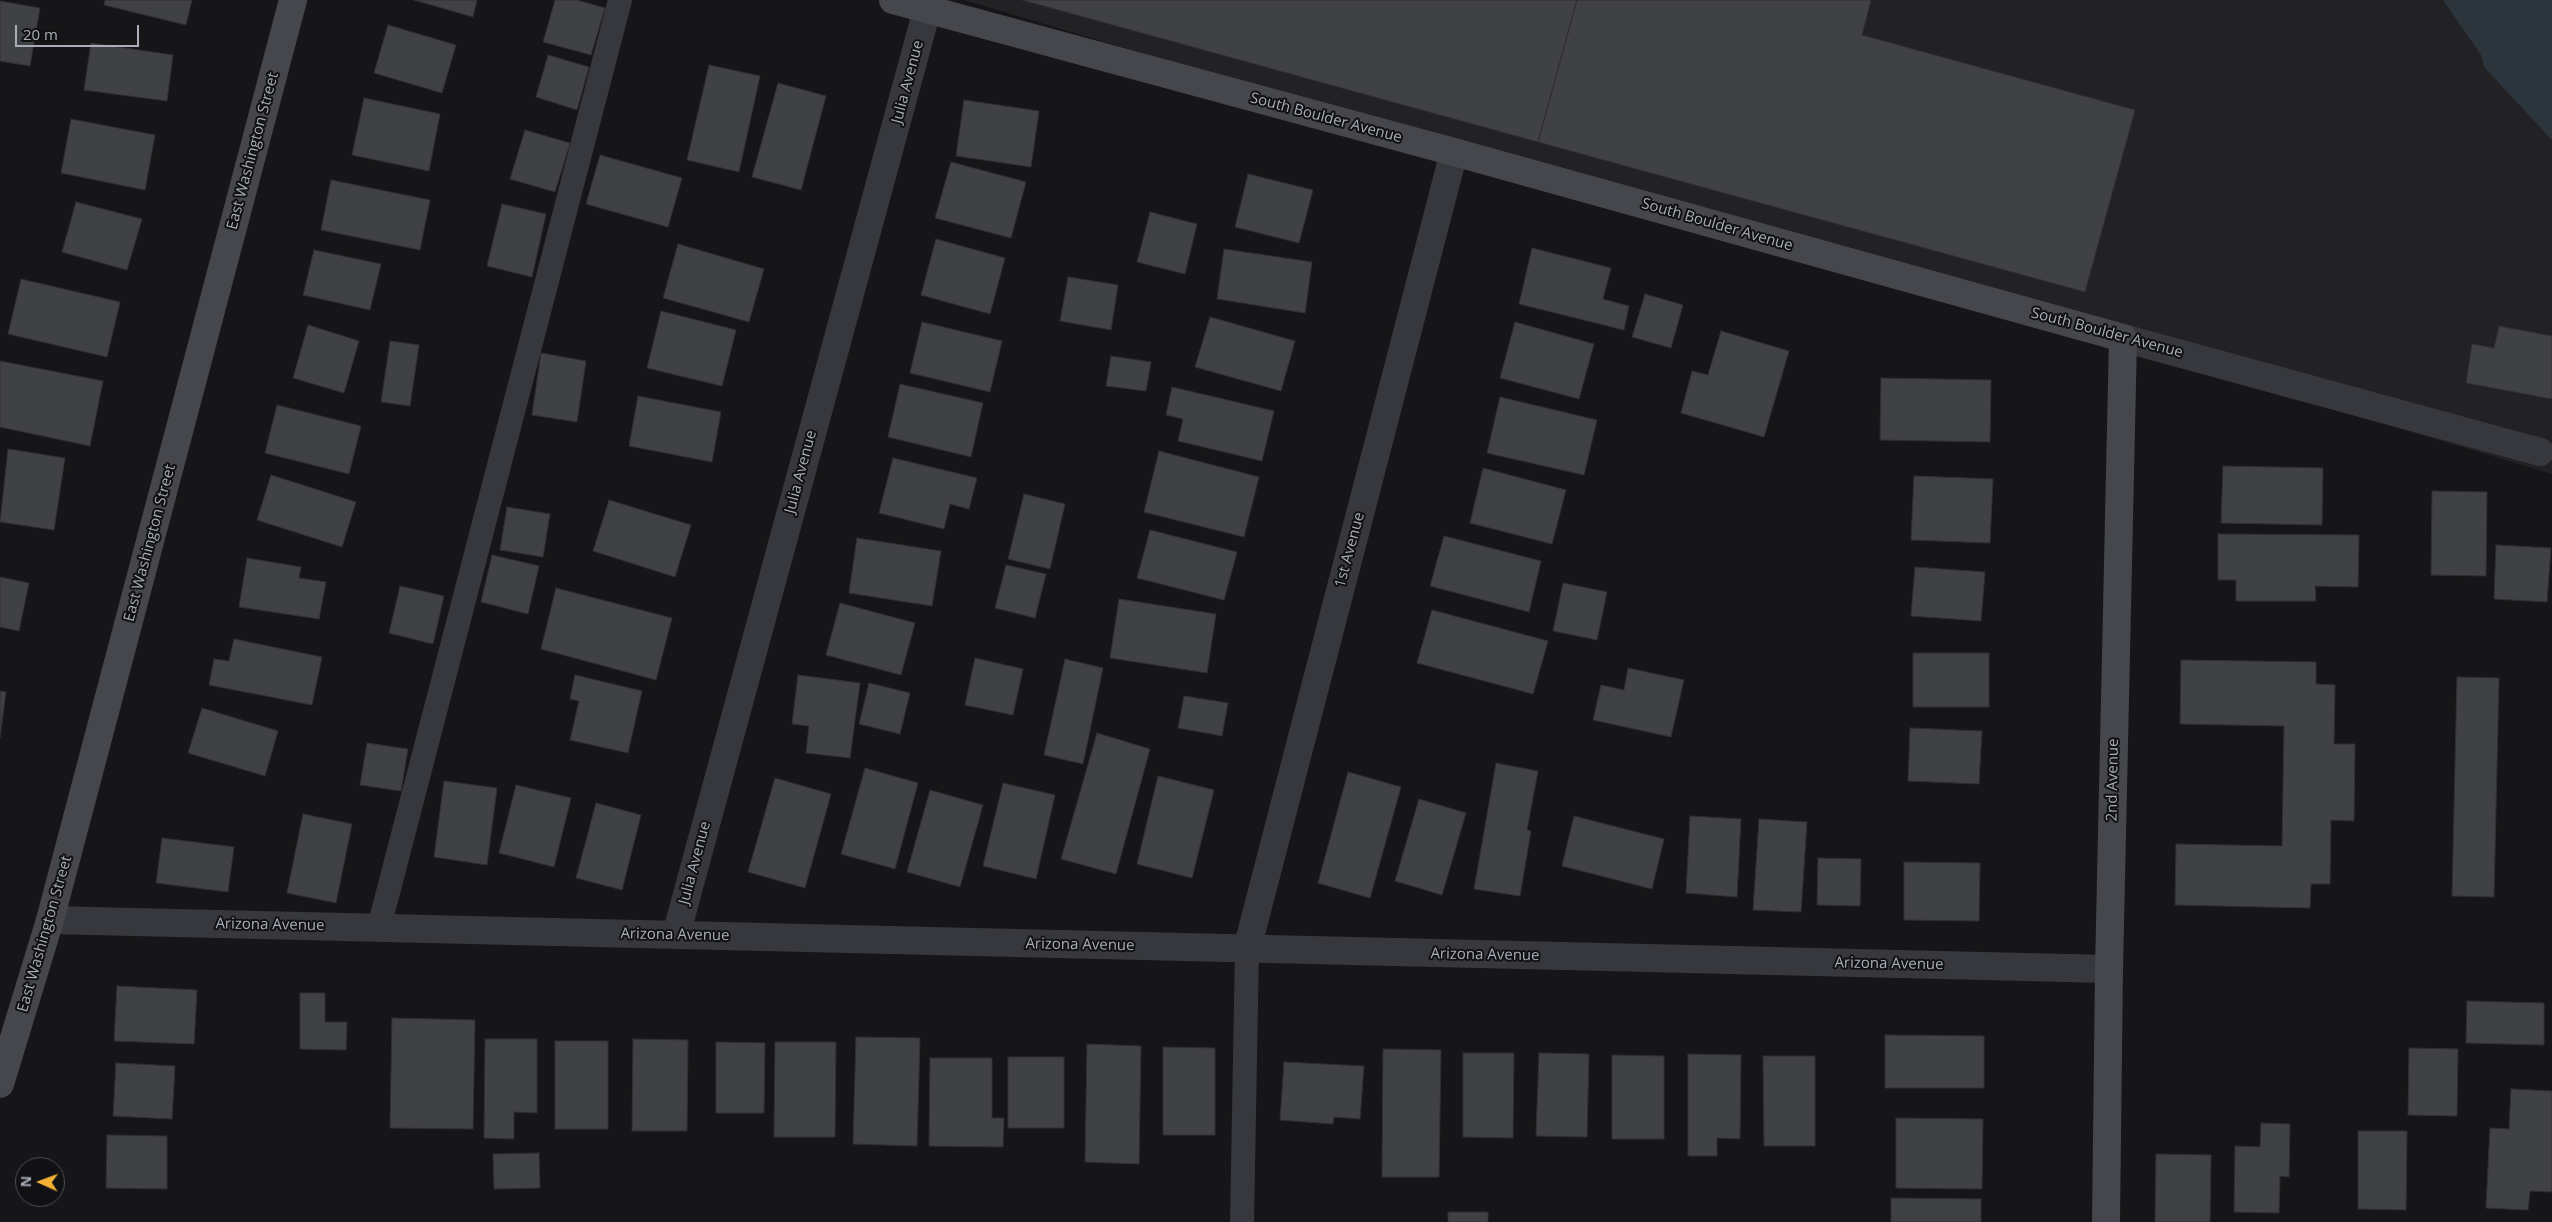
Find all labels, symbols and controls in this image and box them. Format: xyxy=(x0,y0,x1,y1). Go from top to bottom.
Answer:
scale bar xyxy=(18,15,141,47)
text: 20 m xyxy=(23,24,58,44)
street label: Julia Avenue xyxy=(888,38,928,126)
street label: East Washington Street xyxy=(223,70,283,232)
street label: South Boulder Avenue xyxy=(1248,89,1404,147)
street label: South Boulder Avenue xyxy=(1639,195,1795,255)
street label: South Boulder Avenue xyxy=(2029,304,2185,362)
street label: Julia Avenue xyxy=(781,428,821,516)
street label: East Washington Street xyxy=(120,462,180,624)
street label: 1st Avenue xyxy=(1331,510,1369,590)
street label: 2nd Avenue xyxy=(2103,738,2123,822)
street label: Julia Avenue xyxy=(675,819,715,907)
street label: East Washington Street xyxy=(14,854,76,1014)
street label: Arizona Avenue xyxy=(215,915,325,935)
street label: Arizona Avenue xyxy=(620,925,730,945)
street label: Arizona Avenue xyxy=(1025,935,1135,955)
street label: Arizona Avenue xyxy=(1430,945,1540,965)
street label: Arizona Avenue xyxy=(1834,954,1944,974)
north arrow xyxy=(15,1157,65,1207)
text: N xyxy=(16,1175,35,1188)

